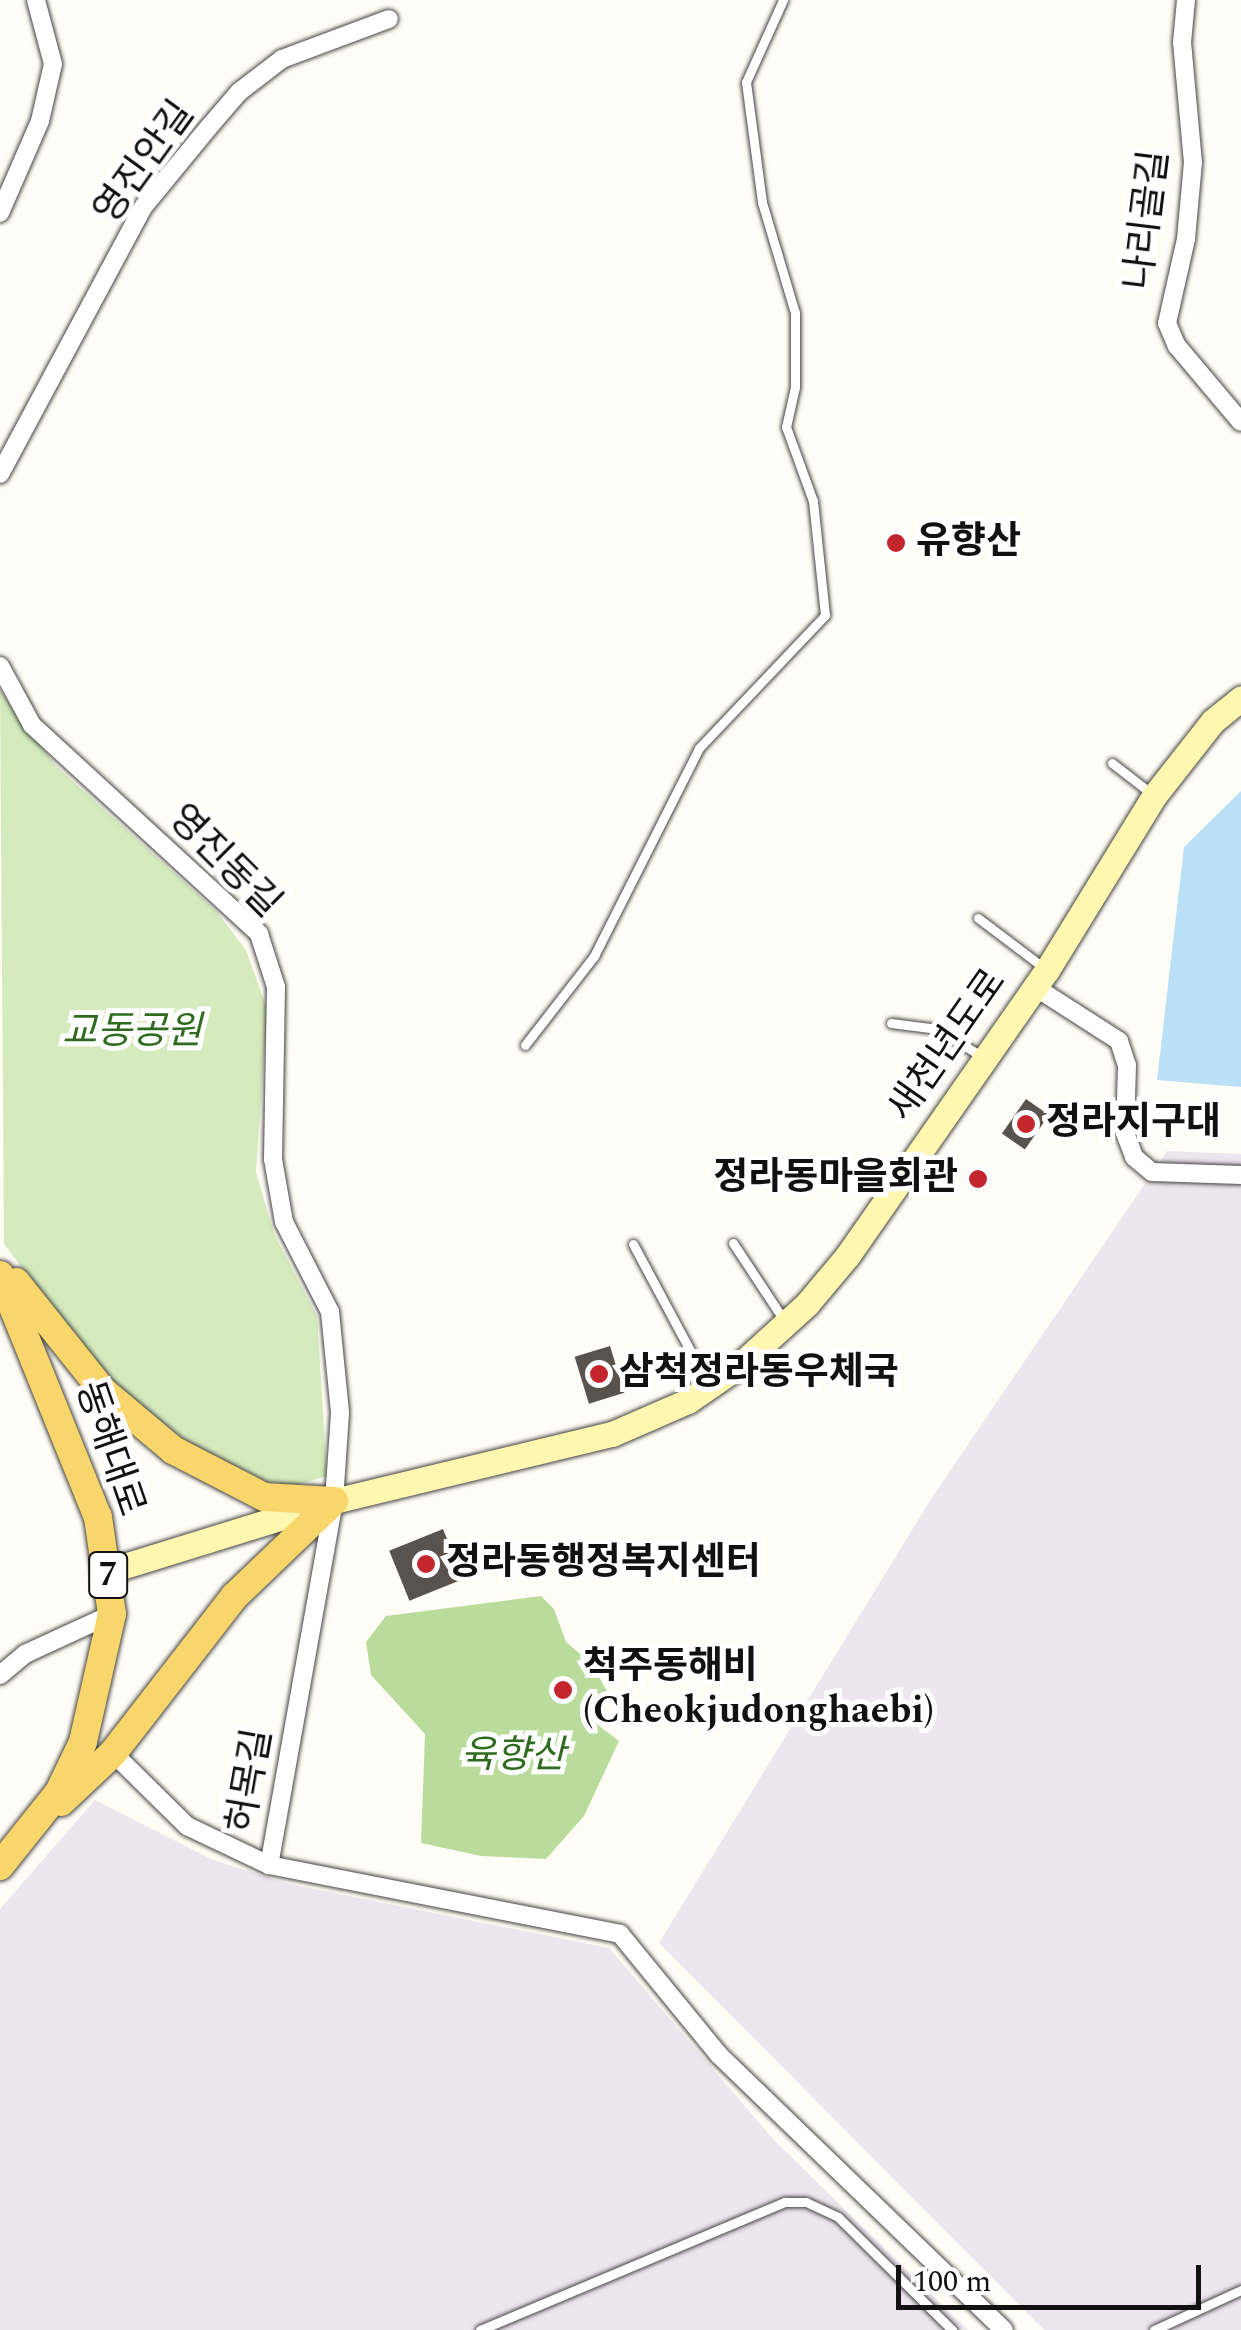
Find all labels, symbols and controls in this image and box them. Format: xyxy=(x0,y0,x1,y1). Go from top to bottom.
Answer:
street label: 영진안길 xyxy=(85,93,205,233)
street label: 나리골길 xyxy=(1117,148,1179,292)
place label: 유향산 xyxy=(916,520,1021,566)
marker: 유향산 xyxy=(885,532,907,554)
street label: 영진동길 xyxy=(158,796,290,928)
street label: 새천년도로 xyxy=(879,961,1017,1131)
park label: 교동공원 xyxy=(62,1010,202,1056)
place label: 정라지구대 xyxy=(1046,1101,1221,1147)
marker: 정라지구대 xyxy=(1015,1113,1037,1135)
place label: 정라동마을회관 xyxy=(713,1156,958,1202)
marker: 정라동마을회관 xyxy=(967,1168,989,1190)
place label: 삼척정라동우체국 xyxy=(619,1351,899,1397)
marker: 삼척정라동우체국 xyxy=(588,1363,610,1385)
street label: 동해대로 xyxy=(65,1375,153,1523)
place label: 정라동행정복지센터 xyxy=(446,1541,761,1587)
road number: 7 xyxy=(88,1545,128,1605)
marker: 정라동행정복지센터 xyxy=(415,1553,437,1575)
place label: 척주동해비 (Cheokjudonghaebi) xyxy=(583,1645,933,1735)
marker: 척주동해비 (Cheokjudonghaebi) xyxy=(552,1679,574,1701)
street label: 허목길 xyxy=(219,1725,283,1837)
park label: 육향산 xyxy=(461,1734,565,1780)
scale bar xyxy=(901,2245,1206,2307)
text: 100 m xyxy=(913,2259,991,2305)

